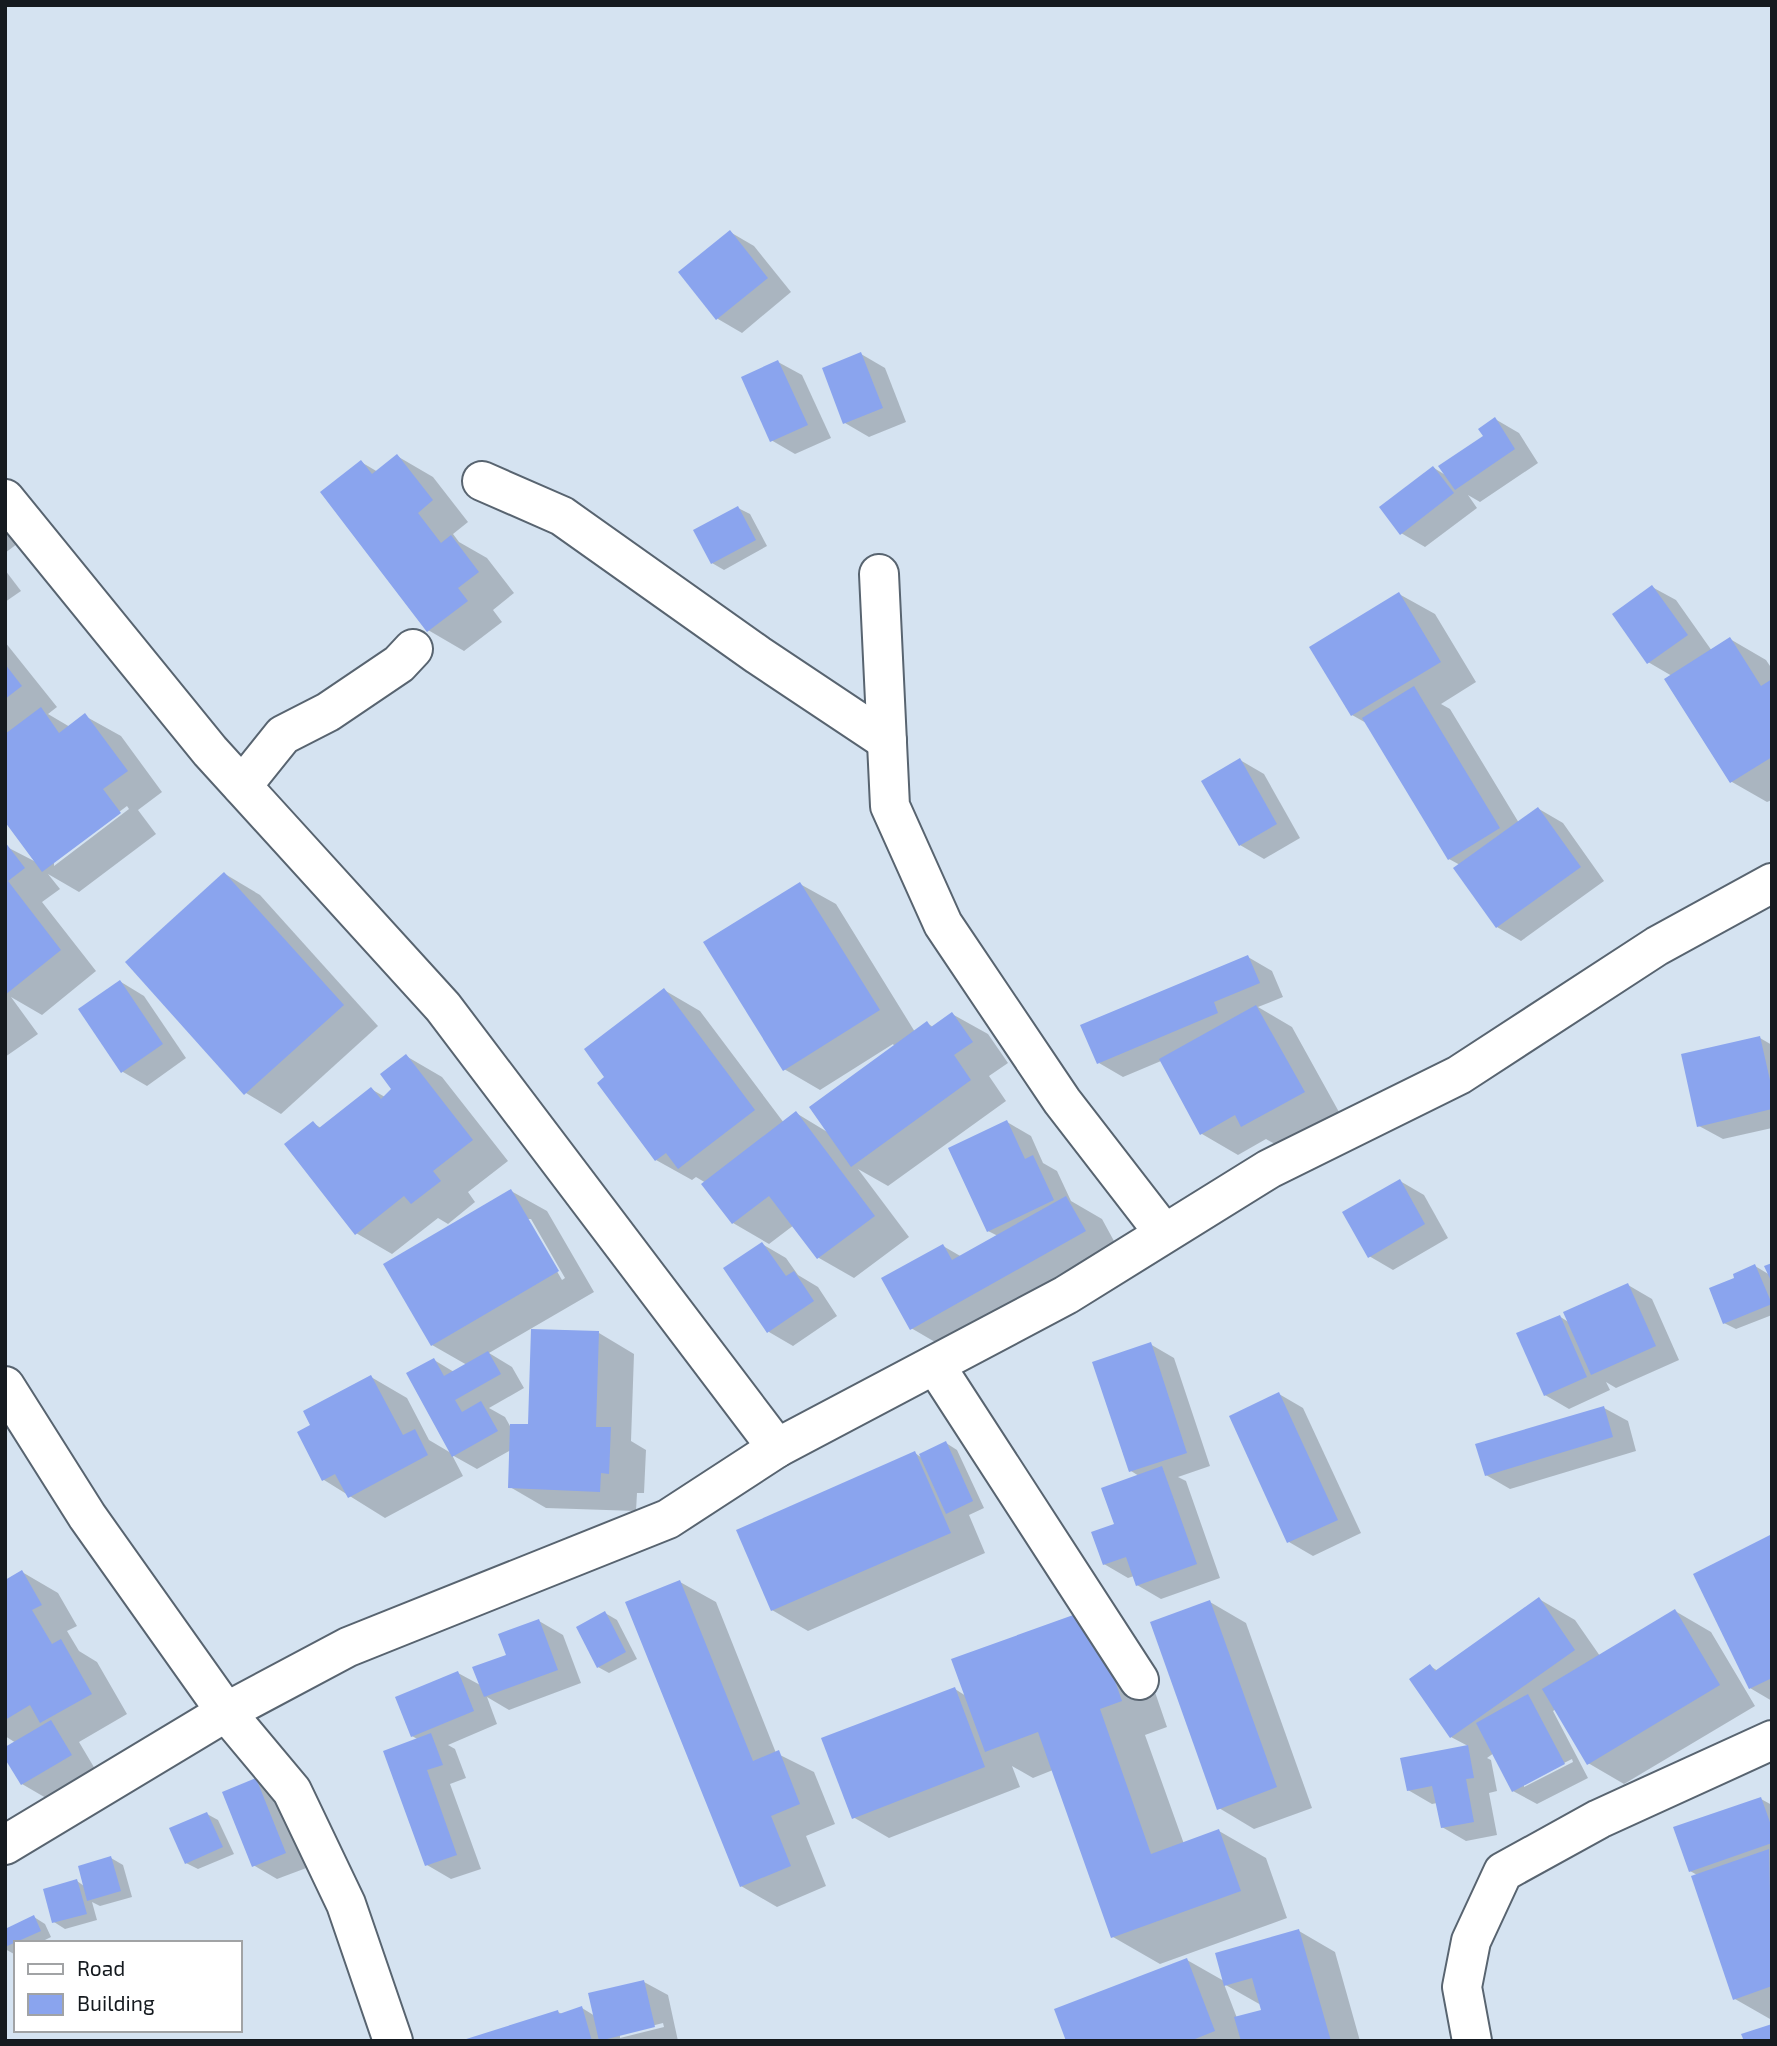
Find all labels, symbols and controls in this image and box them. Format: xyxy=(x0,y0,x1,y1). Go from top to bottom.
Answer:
legend xyxy=(14,1941,242,2032)
text: Road xyxy=(77,1955,125,1980)
text: Building xyxy=(77,1990,155,2015)

